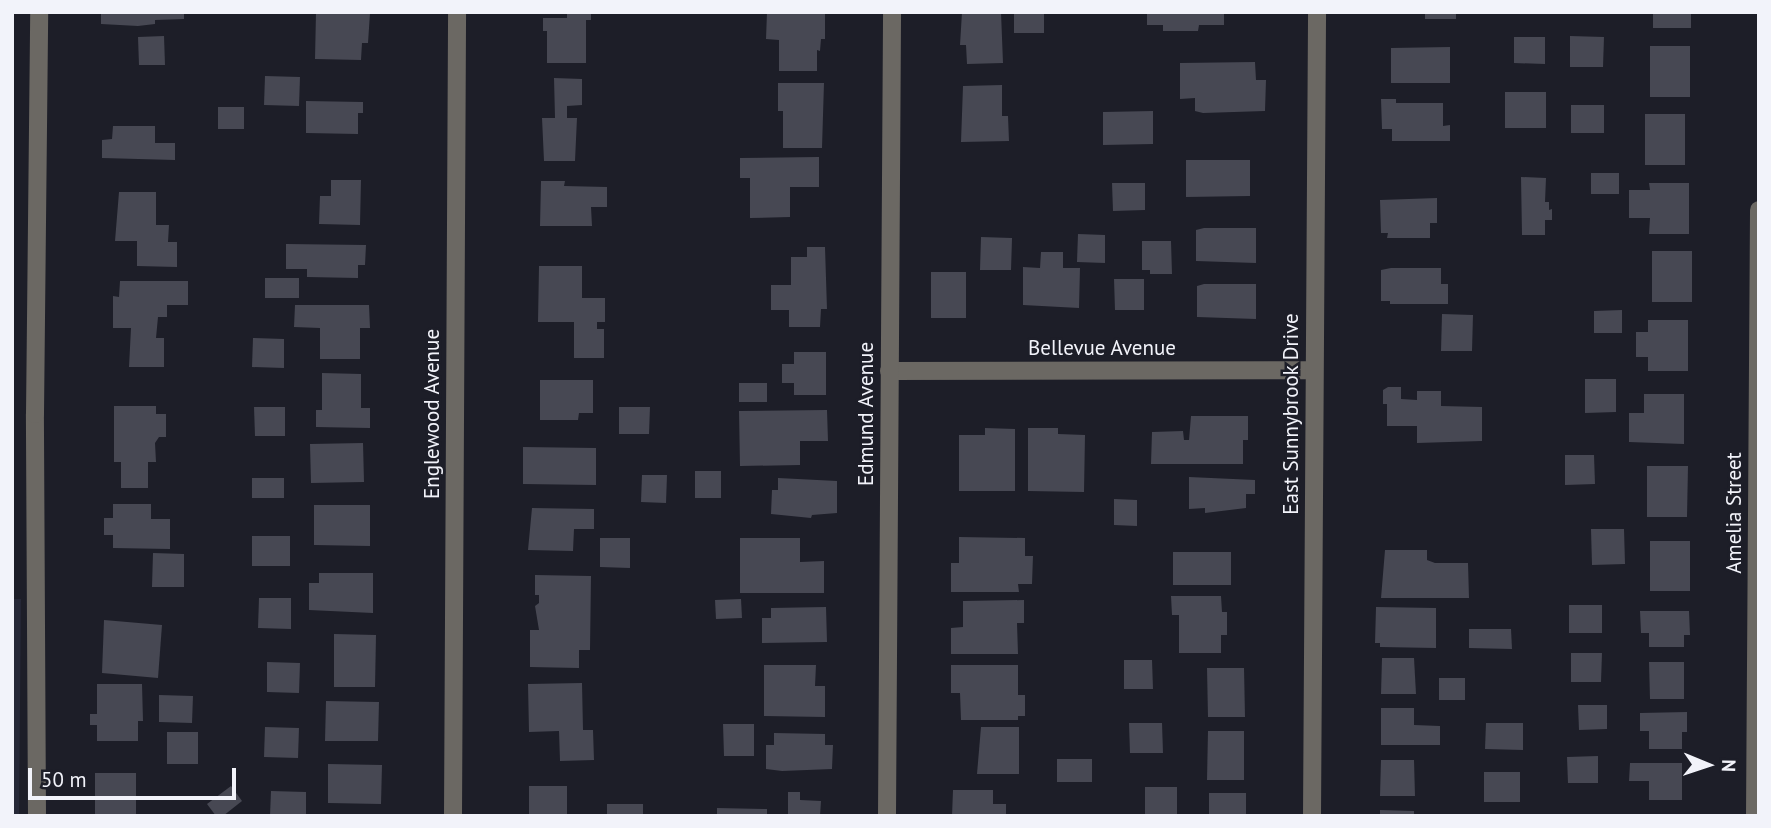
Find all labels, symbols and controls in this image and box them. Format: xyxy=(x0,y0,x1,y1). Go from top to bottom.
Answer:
street label: East Sunnybrook Drive xyxy=(1278,313,1304,515)
street label: Englewood Avenue xyxy=(419,329,445,499)
street label: Bellevue Avenue xyxy=(1028,335,1176,361)
street label: Edmund Avenue xyxy=(853,342,879,486)
street label: Amelia Street xyxy=(1721,452,1747,574)
north arrow xyxy=(1673,730,1743,800)
scale bar xyxy=(32,754,240,798)
text: N xyxy=(1717,759,1741,772)
text: 50 m xyxy=(41,766,87,793)

